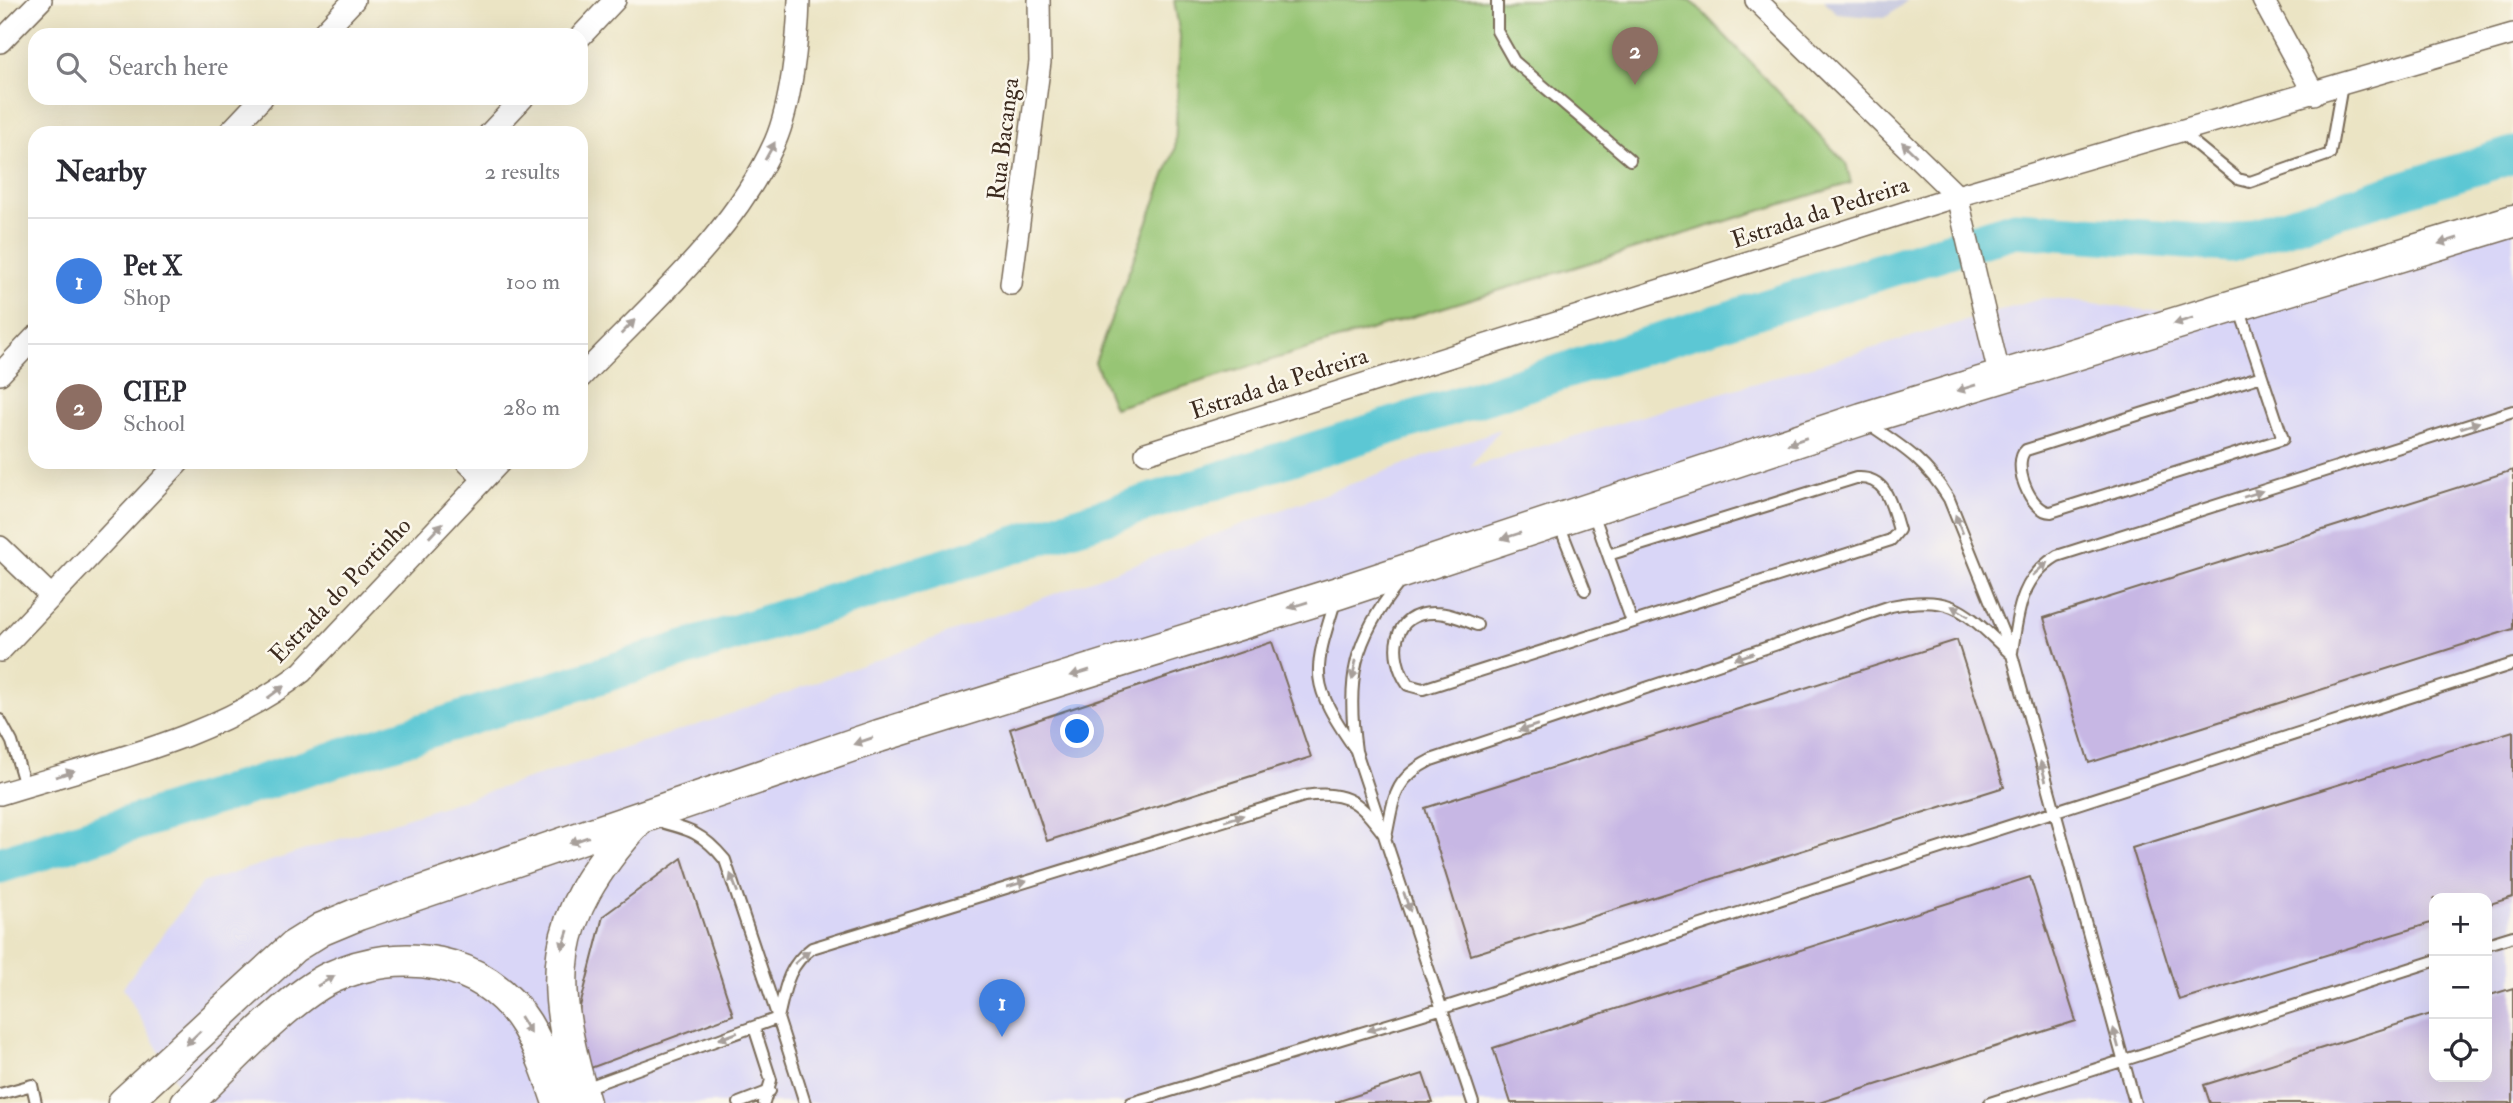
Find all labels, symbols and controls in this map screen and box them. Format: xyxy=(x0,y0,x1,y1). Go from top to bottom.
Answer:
pin: 2 xyxy=(1612,27,1658,85)
search box xyxy=(28,28,588,105)
icon: search xyxy=(52,48,90,86)
text: Search here xyxy=(108,51,228,83)
street label: Rua Bacanga xyxy=(981,75,1027,202)
one-way arrow xyxy=(1900,140,1917,157)
one-way arrow xyxy=(764,141,776,161)
text: Nearby xyxy=(56,153,146,190)
text: 2 results xyxy=(485,157,560,186)
street label: Estrada da Pedreira xyxy=(1727,169,1914,256)
one-way arrow xyxy=(2437,237,2458,247)
text: Pet X xyxy=(123,251,182,283)
text: 1 xyxy=(75,267,83,296)
text: 100 m xyxy=(506,267,560,296)
text: Shop xyxy=(123,283,171,312)
one-way arrow xyxy=(2172,317,2193,327)
one-way arrow xyxy=(620,319,636,336)
street label: Estrada da Pedreira xyxy=(1186,340,1373,427)
text: CIEP xyxy=(123,377,186,409)
one-way arrow xyxy=(1955,384,1976,394)
text: 2 xyxy=(73,393,85,422)
text: 280 m xyxy=(503,393,560,422)
text: School xyxy=(123,409,185,438)
one-way arrow xyxy=(2459,419,2480,429)
one-way arrow xyxy=(1786,436,1807,447)
one-way arrow xyxy=(2243,488,2264,499)
street label: Estrada do Portinho xyxy=(263,511,418,670)
one-way arrow xyxy=(1953,513,1964,534)
one-way arrow xyxy=(427,522,443,539)
one-way arrow xyxy=(1501,531,1522,542)
one-way arrow xyxy=(2031,561,2049,577)
one-way arrow xyxy=(1287,600,1308,611)
one-way arrow xyxy=(1950,605,1970,618)
one-way arrow xyxy=(1733,651,1754,661)
one-way arrow xyxy=(1348,659,1359,681)
one-way arrow xyxy=(1070,668,1091,678)
one-way arrow xyxy=(267,685,285,699)
your location xyxy=(1060,714,1094,748)
one-way arrow xyxy=(1517,723,1538,734)
one-way arrow xyxy=(853,736,874,747)
one-way arrow xyxy=(2037,760,2048,782)
one-way arrow xyxy=(55,768,76,778)
one-way arrow xyxy=(1224,812,1245,822)
one-way arrow xyxy=(569,835,590,846)
one-way arrow xyxy=(729,873,740,894)
one-way arrow xyxy=(1006,878,1027,889)
one-way arrow xyxy=(1402,892,1413,913)
map controls xyxy=(2429,893,2492,1082)
button: + xyxy=(2429,893,2492,956)
one-way arrow xyxy=(559,930,570,951)
one-way arrow xyxy=(793,949,811,965)
button: − xyxy=(2429,956,2492,1019)
one-way arrow xyxy=(316,976,336,988)
pin: 1 xyxy=(979,979,1025,1037)
one-way arrow xyxy=(519,1015,532,1035)
button: locate xyxy=(2429,1019,2492,1082)
one-way arrow xyxy=(1367,1023,1388,1033)
one-way arrow xyxy=(2110,1027,2120,1048)
one-way arrow xyxy=(185,1029,202,1046)
one-way arrow xyxy=(718,1031,739,1042)

